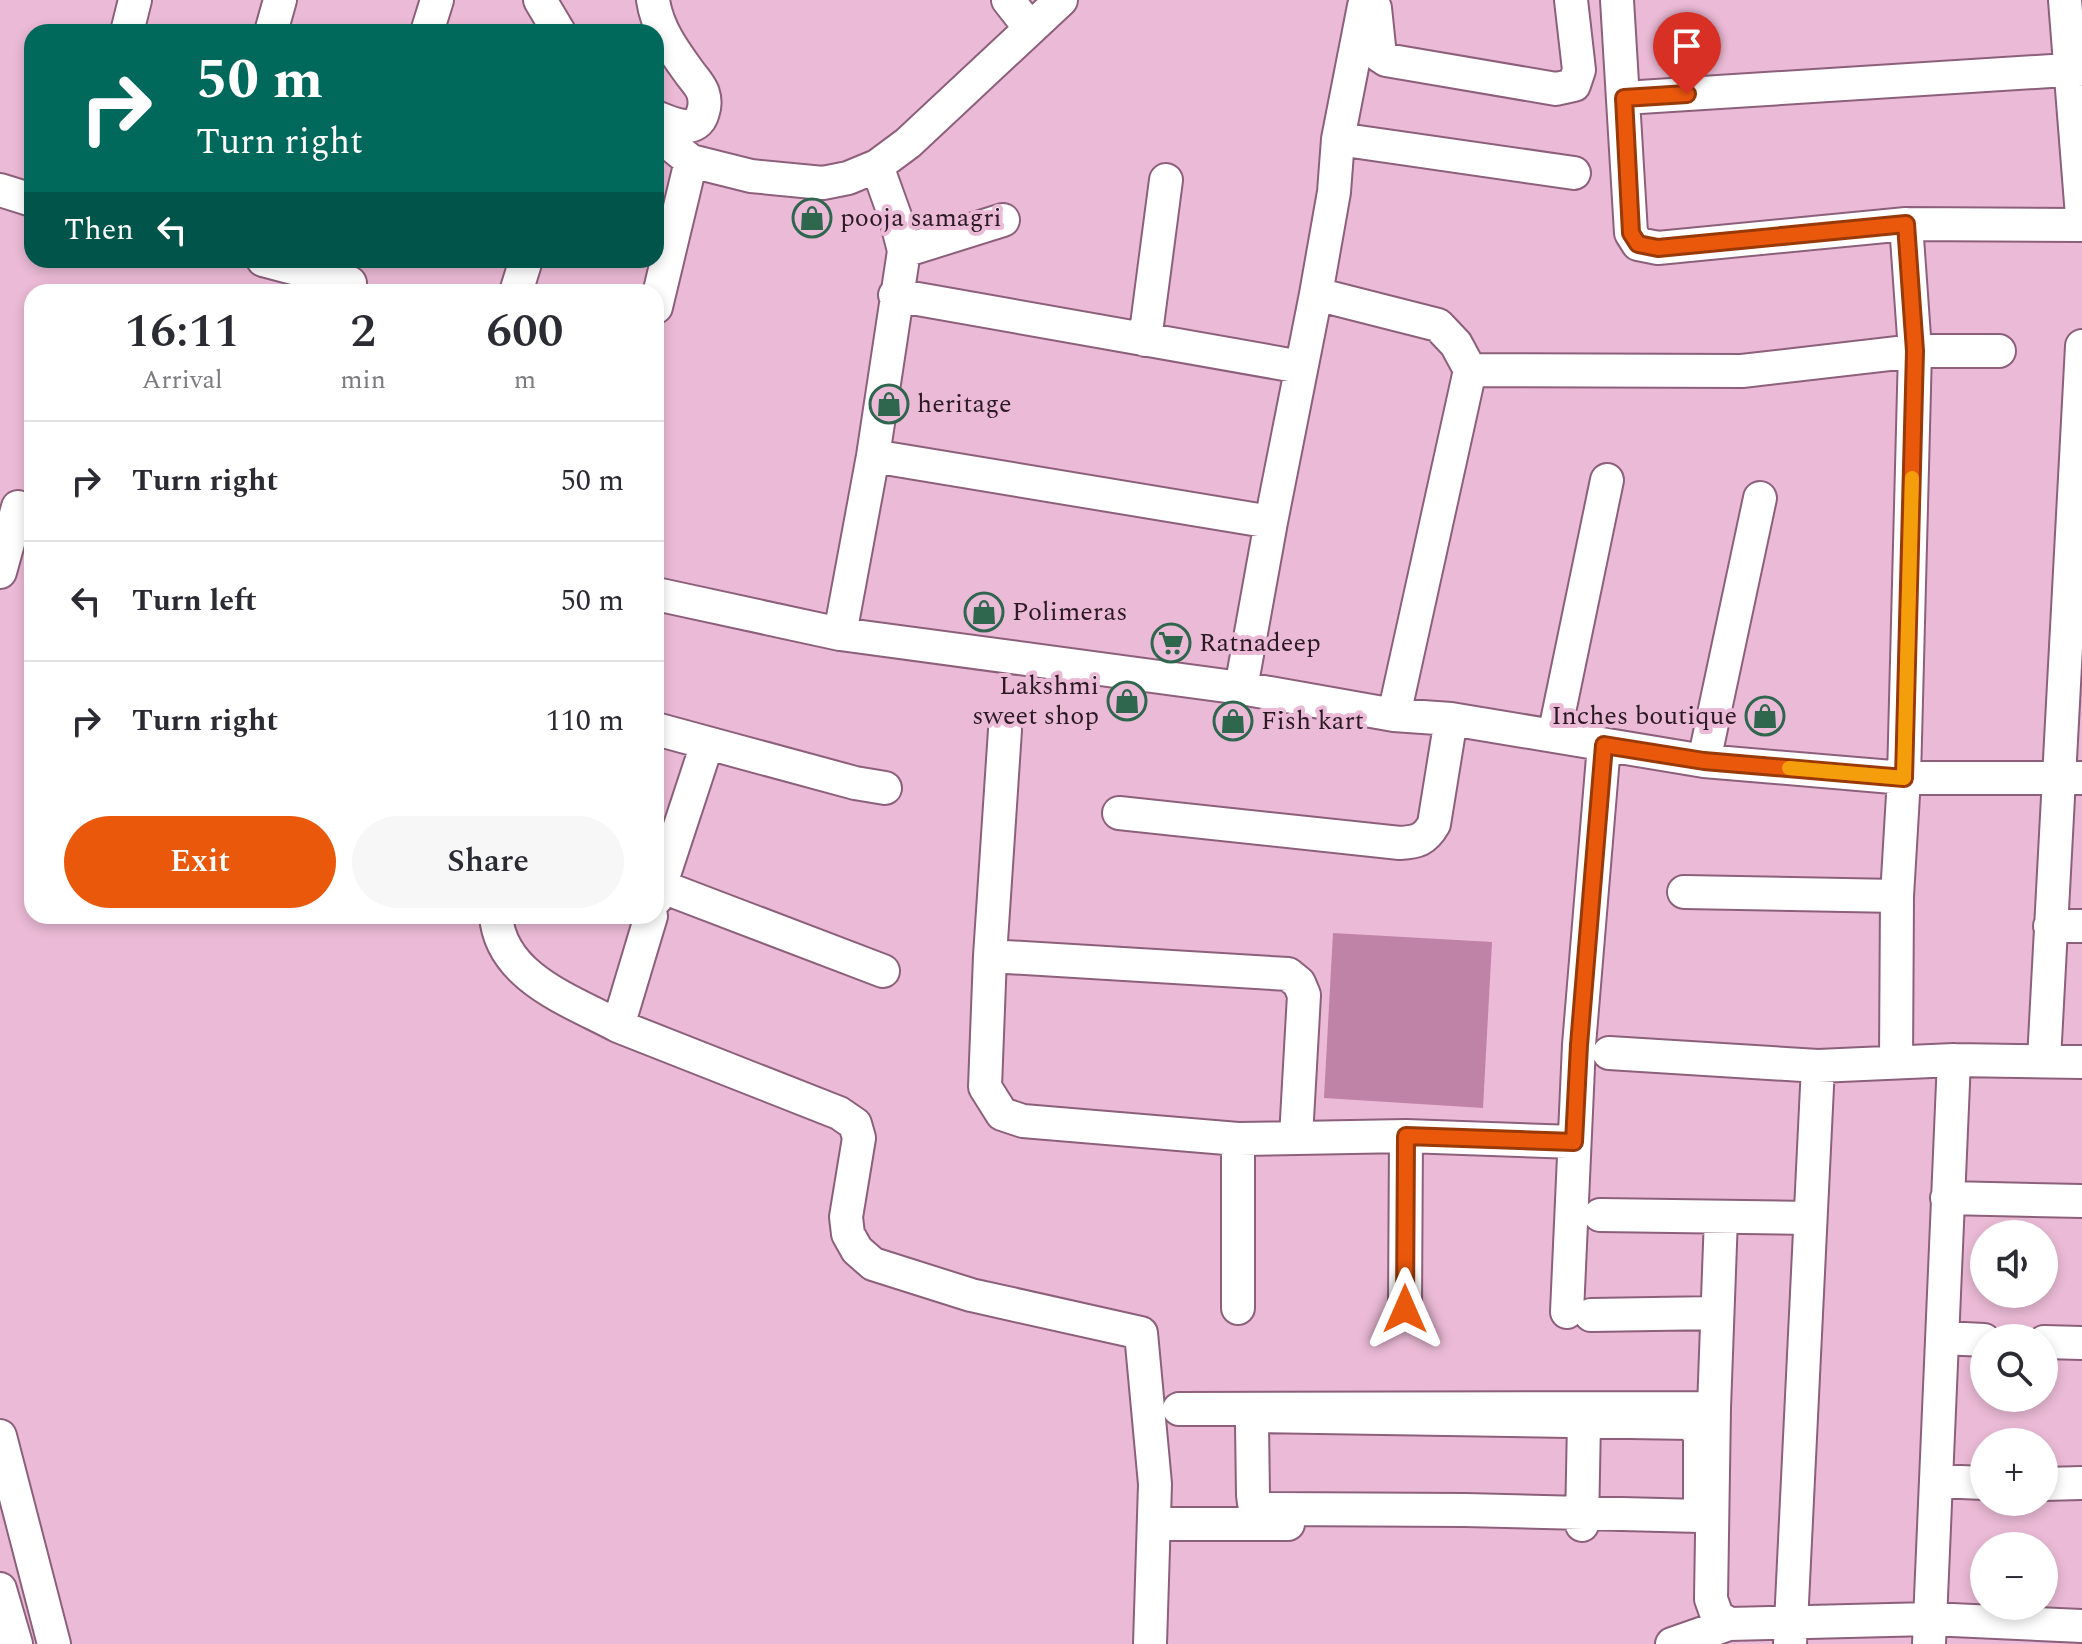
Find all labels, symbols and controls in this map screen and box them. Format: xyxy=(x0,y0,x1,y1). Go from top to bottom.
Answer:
pin xyxy=(1653,12,1721,94)
icon: arrive xyxy=(1665,24,1709,68)
text: 50 m xyxy=(196,38,323,123)
icon: right xyxy=(64,56,168,160)
text: Turn right xyxy=(196,115,363,170)
shop icon: pooja samagri xyxy=(791,197,833,239)
place label: pooja samagri xyxy=(840,198,1002,238)
text: Then xyxy=(64,207,134,253)
icon: left xyxy=(150,208,194,252)
text: 16:11 xyxy=(124,295,240,368)
text: 2 xyxy=(350,295,376,368)
text: 600 xyxy=(486,295,564,368)
text: Arrival xyxy=(142,360,223,400)
text: min xyxy=(340,360,386,400)
text: m xyxy=(514,360,536,400)
shop icon: heritage xyxy=(868,383,910,425)
place label: heritage xyxy=(917,384,1011,424)
text: Turn right xyxy=(132,458,278,504)
text: 50 m xyxy=(561,458,624,504)
icon: right xyxy=(64,459,108,503)
text: Turn left xyxy=(132,578,257,624)
text: 50 m xyxy=(561,578,624,624)
icon: left xyxy=(64,579,108,623)
shop icon: Polimeras xyxy=(963,591,1005,633)
place label: Polimeras xyxy=(1012,592,1127,632)
supermarket icon: Ratnadeep xyxy=(1150,622,1192,664)
place label: Ratnadeep xyxy=(1199,623,1321,663)
place label: Lakshmi sweet shop xyxy=(972,666,1099,736)
shop icon: Lakshmi sweet shop xyxy=(1106,680,1148,722)
shop icon: Inches boutique xyxy=(1744,695,1786,737)
place label: Inches boutique xyxy=(1551,696,1737,736)
text: Turn right xyxy=(132,698,278,744)
text: 110 m xyxy=(546,698,624,744)
icon: right xyxy=(64,699,108,743)
shop icon: Fish kart xyxy=(1212,700,1254,742)
place label: Fish kart xyxy=(1261,701,1364,741)
button: Exit xyxy=(64,816,336,908)
button: Share xyxy=(352,816,624,908)
map controls xyxy=(1970,1220,2058,1620)
button: sound xyxy=(1970,1220,2058,1308)
position arrow xyxy=(1363,1267,1447,1351)
button: search xyxy=(1970,1324,2058,1412)
button: + xyxy=(1970,1428,2058,1516)
button: − xyxy=(1970,1532,2058,1620)

